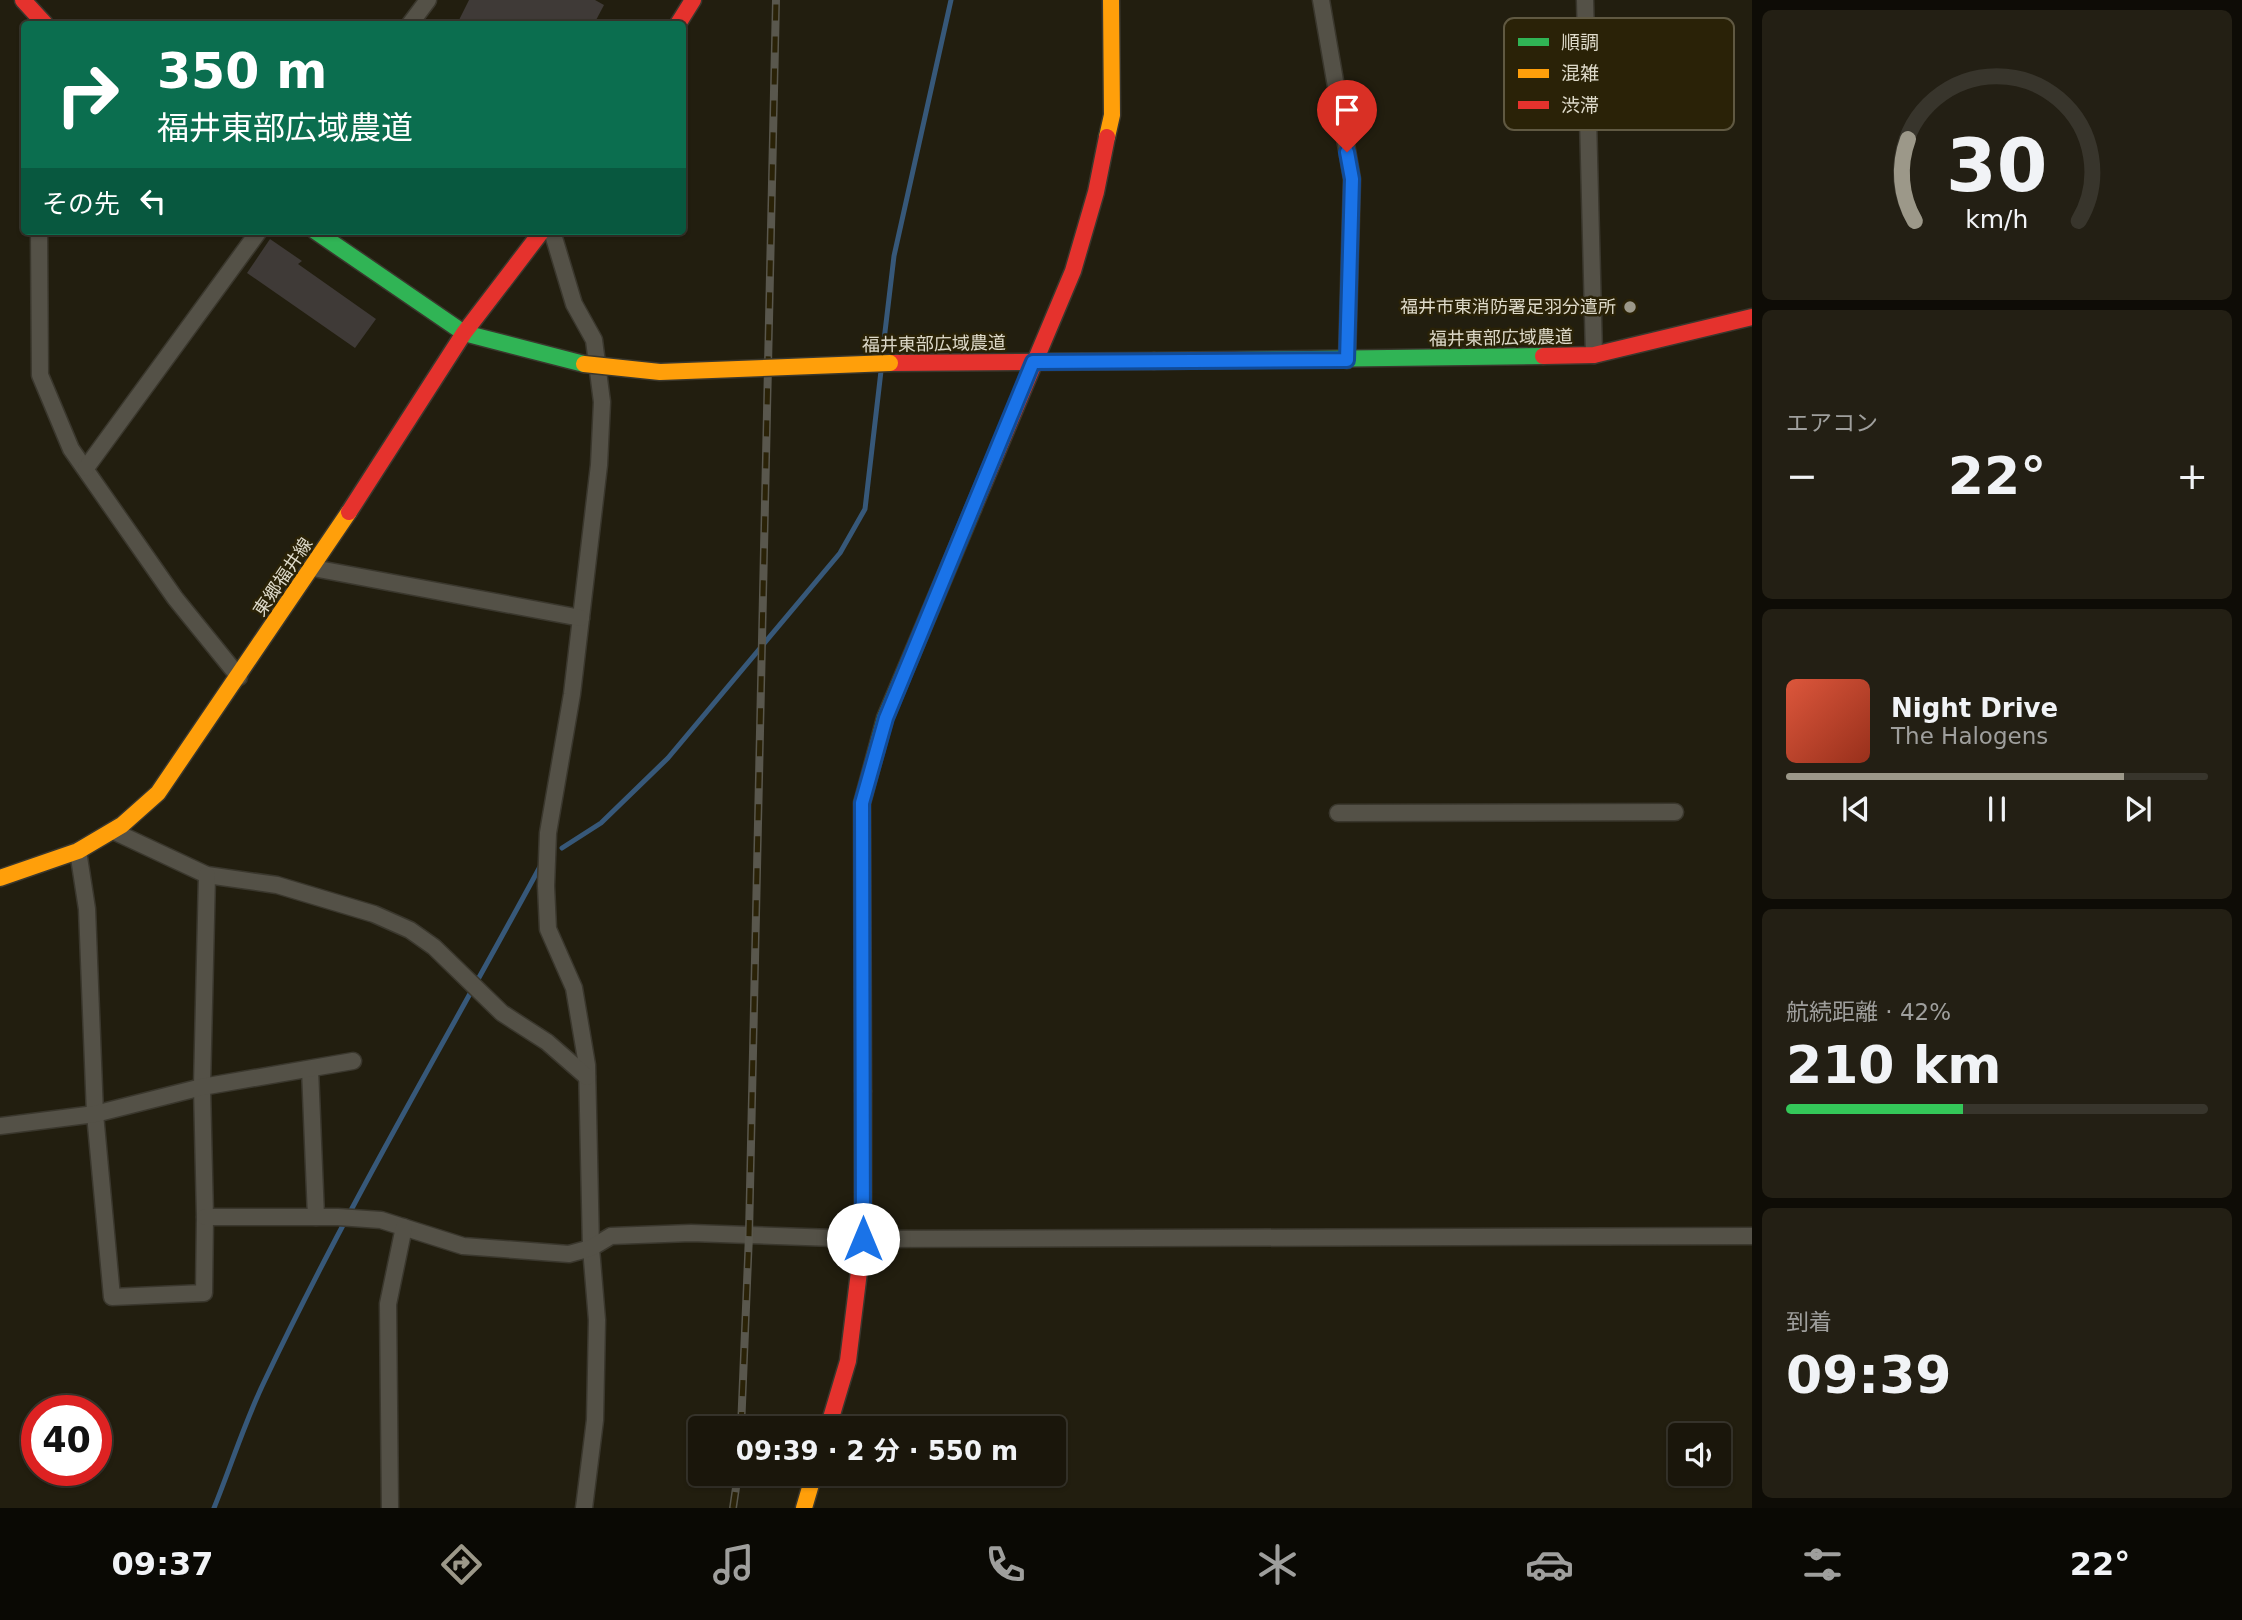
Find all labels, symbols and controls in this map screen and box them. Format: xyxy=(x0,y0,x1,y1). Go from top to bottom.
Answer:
legend xyxy=(1504,18,1734,130)
text: 順調 xyxy=(1561,31,1599,53)
text: 350 m xyxy=(157,43,327,100)
icon: right xyxy=(42,49,133,140)
text: 混雑 xyxy=(1561,62,1599,84)
pin xyxy=(1317,80,1377,152)
icon: arrive xyxy=(1328,91,1366,129)
text: 渋滞 xyxy=(1561,94,1599,116)
text: 福井東部広域農道 xyxy=(157,109,413,147)
text: 30 xyxy=(1946,123,2048,208)
icon: left xyxy=(134,182,172,220)
text: その先 xyxy=(42,189,120,219)
text: km/h xyxy=(1965,205,2029,234)
place label: 福井市東消防署足羽分遣所 xyxy=(1400,296,1616,317)
marker: 福井市東消防署足羽分遣所 xyxy=(1622,299,1638,315)
street label: 福井東部広域農道 xyxy=(1429,326,1573,349)
street label: 福井東部広域農道 xyxy=(862,332,1006,355)
text: エアコン xyxy=(1786,410,1878,436)
text: 22° xyxy=(1948,446,2046,506)
text: − xyxy=(1786,454,1818,498)
text: + xyxy=(2176,454,2208,498)
street label: 東郷福井線 xyxy=(249,534,316,620)
text: Night Drive xyxy=(1891,693,2058,723)
text: The Halogens xyxy=(1891,723,2048,749)
icon: previous xyxy=(1837,790,1875,828)
icon: pause xyxy=(1978,790,2016,828)
icon: next xyxy=(2119,790,2157,828)
text: 航続距離 · 42% xyxy=(1786,999,1951,1025)
text: 210 km xyxy=(1786,1035,2001,1095)
position arrow xyxy=(826,1202,900,1276)
text: 到着 xyxy=(1786,1309,1832,1335)
text: 09:39 xyxy=(1786,1345,1952,1405)
speed limit sign: 40 xyxy=(21,1395,112,1486)
map controls xyxy=(1668,1423,1731,1486)
button: sound xyxy=(1668,1423,1731,1486)
text: 09:39 · 2 分 · 550 m xyxy=(736,1436,1018,1466)
icon: directions xyxy=(437,1540,486,1589)
icon: music xyxy=(709,1540,758,1589)
icon: phone xyxy=(981,1540,1030,1589)
icon: climate xyxy=(1253,1540,1302,1589)
icon: car xyxy=(1525,1540,1574,1589)
icon: filters xyxy=(1798,1540,1847,1589)
text: 09:37 xyxy=(112,1545,213,1583)
text: 22° xyxy=(2070,1545,2130,1583)

